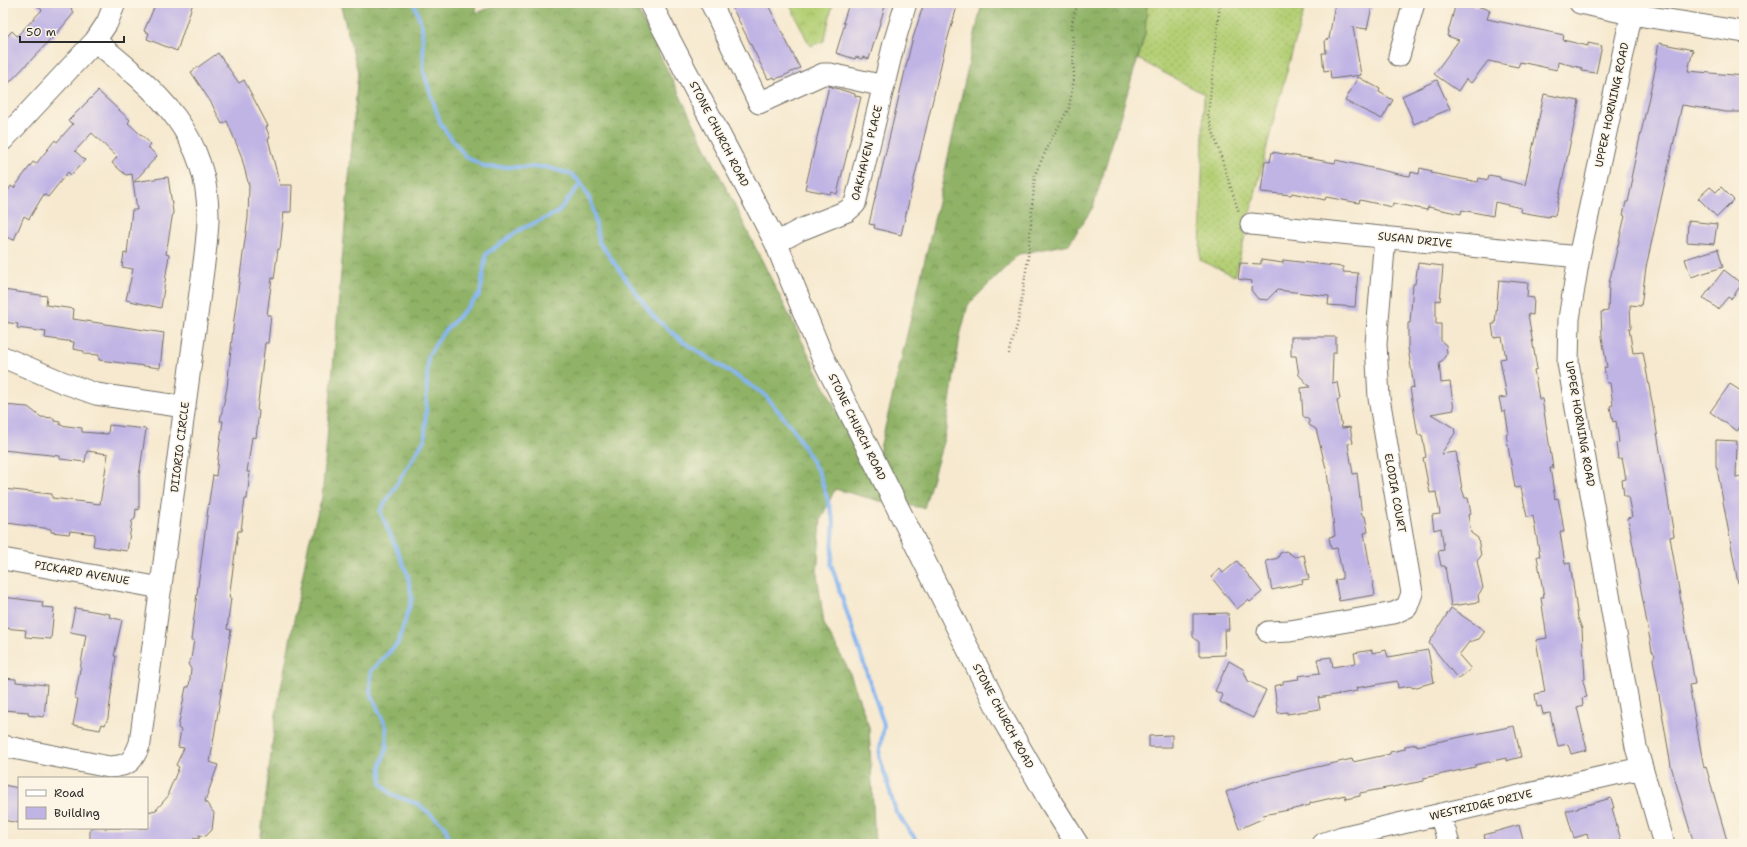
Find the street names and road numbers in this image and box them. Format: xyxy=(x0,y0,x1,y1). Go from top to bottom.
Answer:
street label: UPPER HORNING ROAD xyxy=(1591,41,1633,169)
street label: STONE CHURCH ROAD xyxy=(686,78,752,190)
street label: OAKHAVEN PLACE xyxy=(848,104,886,202)
street label: SUSAN DRIVE xyxy=(1377,229,1453,251)
street label: UPPER HORNING ROAD xyxy=(1562,360,1598,488)
street label: STONE CHURCH ROAD xyxy=(825,371,889,483)
street label: DIIORIO CIRCLE xyxy=(167,401,193,493)
street label: ELODIA COURT xyxy=(1381,452,1409,534)
street label: PICKARD AVENUE xyxy=(33,557,131,589)
street label: STONE CHURCH ROAD xyxy=(969,661,1037,771)
street label: WESTRIDGE DRIVE xyxy=(1428,786,1534,824)

